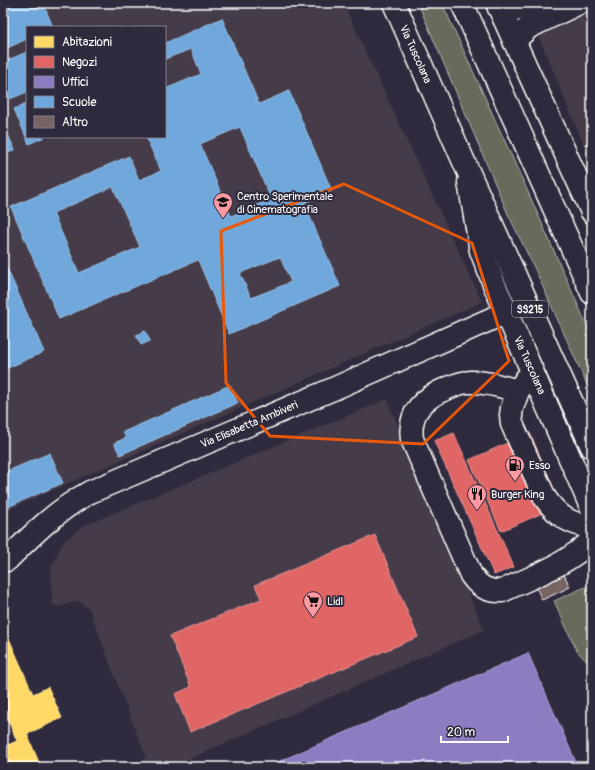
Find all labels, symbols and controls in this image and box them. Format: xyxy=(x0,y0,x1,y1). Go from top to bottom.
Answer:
street label: Via Tuscolana xyxy=(397,23,434,85)
legend xyxy=(26,26,166,138)
text: Abitazioni xyxy=(62,35,112,50)
text: Negozi xyxy=(62,55,97,70)
text: Uffici xyxy=(62,75,88,90)
text: Scuole xyxy=(62,95,96,110)
text: Altro xyxy=(62,115,89,130)
place label: Centro Sperimentale di Cinematografia xyxy=(237,190,333,216)
school or university icon: Centro Sperimentale di Cinematografia xyxy=(212,191,234,219)
road number: SS215 xyxy=(512,301,548,317)
street label: Via Tuscolana xyxy=(511,334,548,396)
street label: Via Elisabetta Ambiveri xyxy=(199,398,300,451)
fuel station icon: Esso xyxy=(504,454,526,482)
place label: Esso xyxy=(529,459,551,472)
restaurant icon: Burger King xyxy=(466,483,488,511)
place label: Burger King xyxy=(491,488,545,501)
supermarket icon: Lidl xyxy=(302,590,324,618)
place label: Lidl xyxy=(327,595,343,608)
scale bar xyxy=(441,718,508,744)
text: 20 m xyxy=(447,725,476,740)

